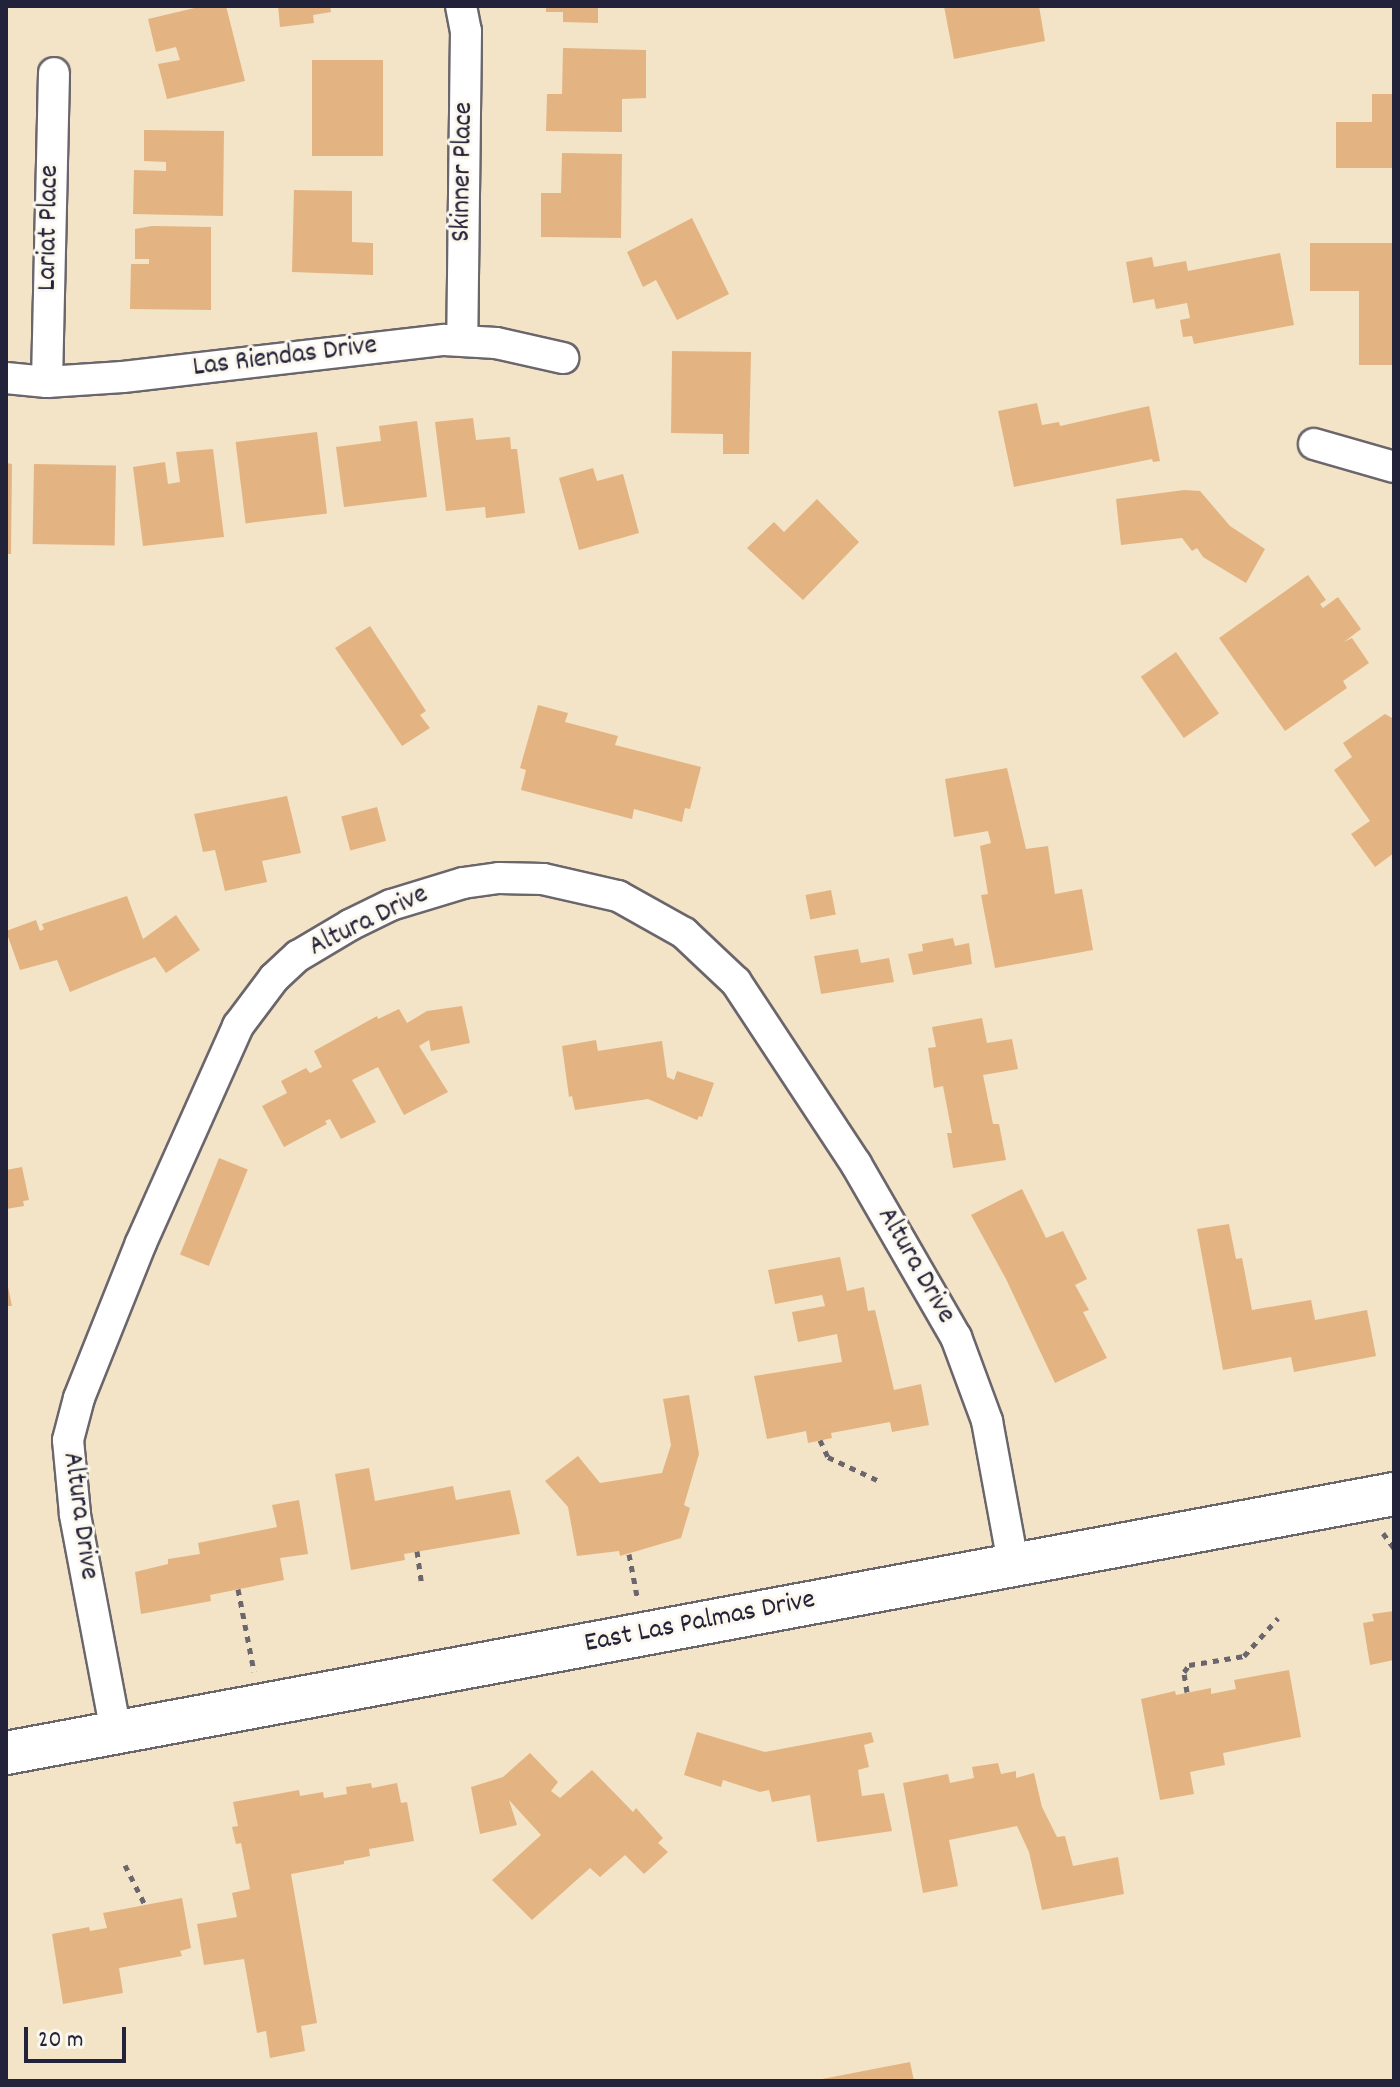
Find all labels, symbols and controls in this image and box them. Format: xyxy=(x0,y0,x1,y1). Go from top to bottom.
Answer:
street label: Skinner Place xyxy=(446,102,482,242)
street label: Lariat Place xyxy=(32,165,68,291)
street label: Las Riendas Drive xyxy=(191,330,379,386)
street label: Altura Drive xyxy=(304,879,434,965)
street label: Altura Drive xyxy=(868,1202,962,1330)
street label: Altura Drive xyxy=(53,1450,105,1582)
street label: East Las Palmas Drive xyxy=(582,1584,818,1662)
scale bar xyxy=(28,2011,130,2061)
text: 20 m xyxy=(38,2024,84,2058)

